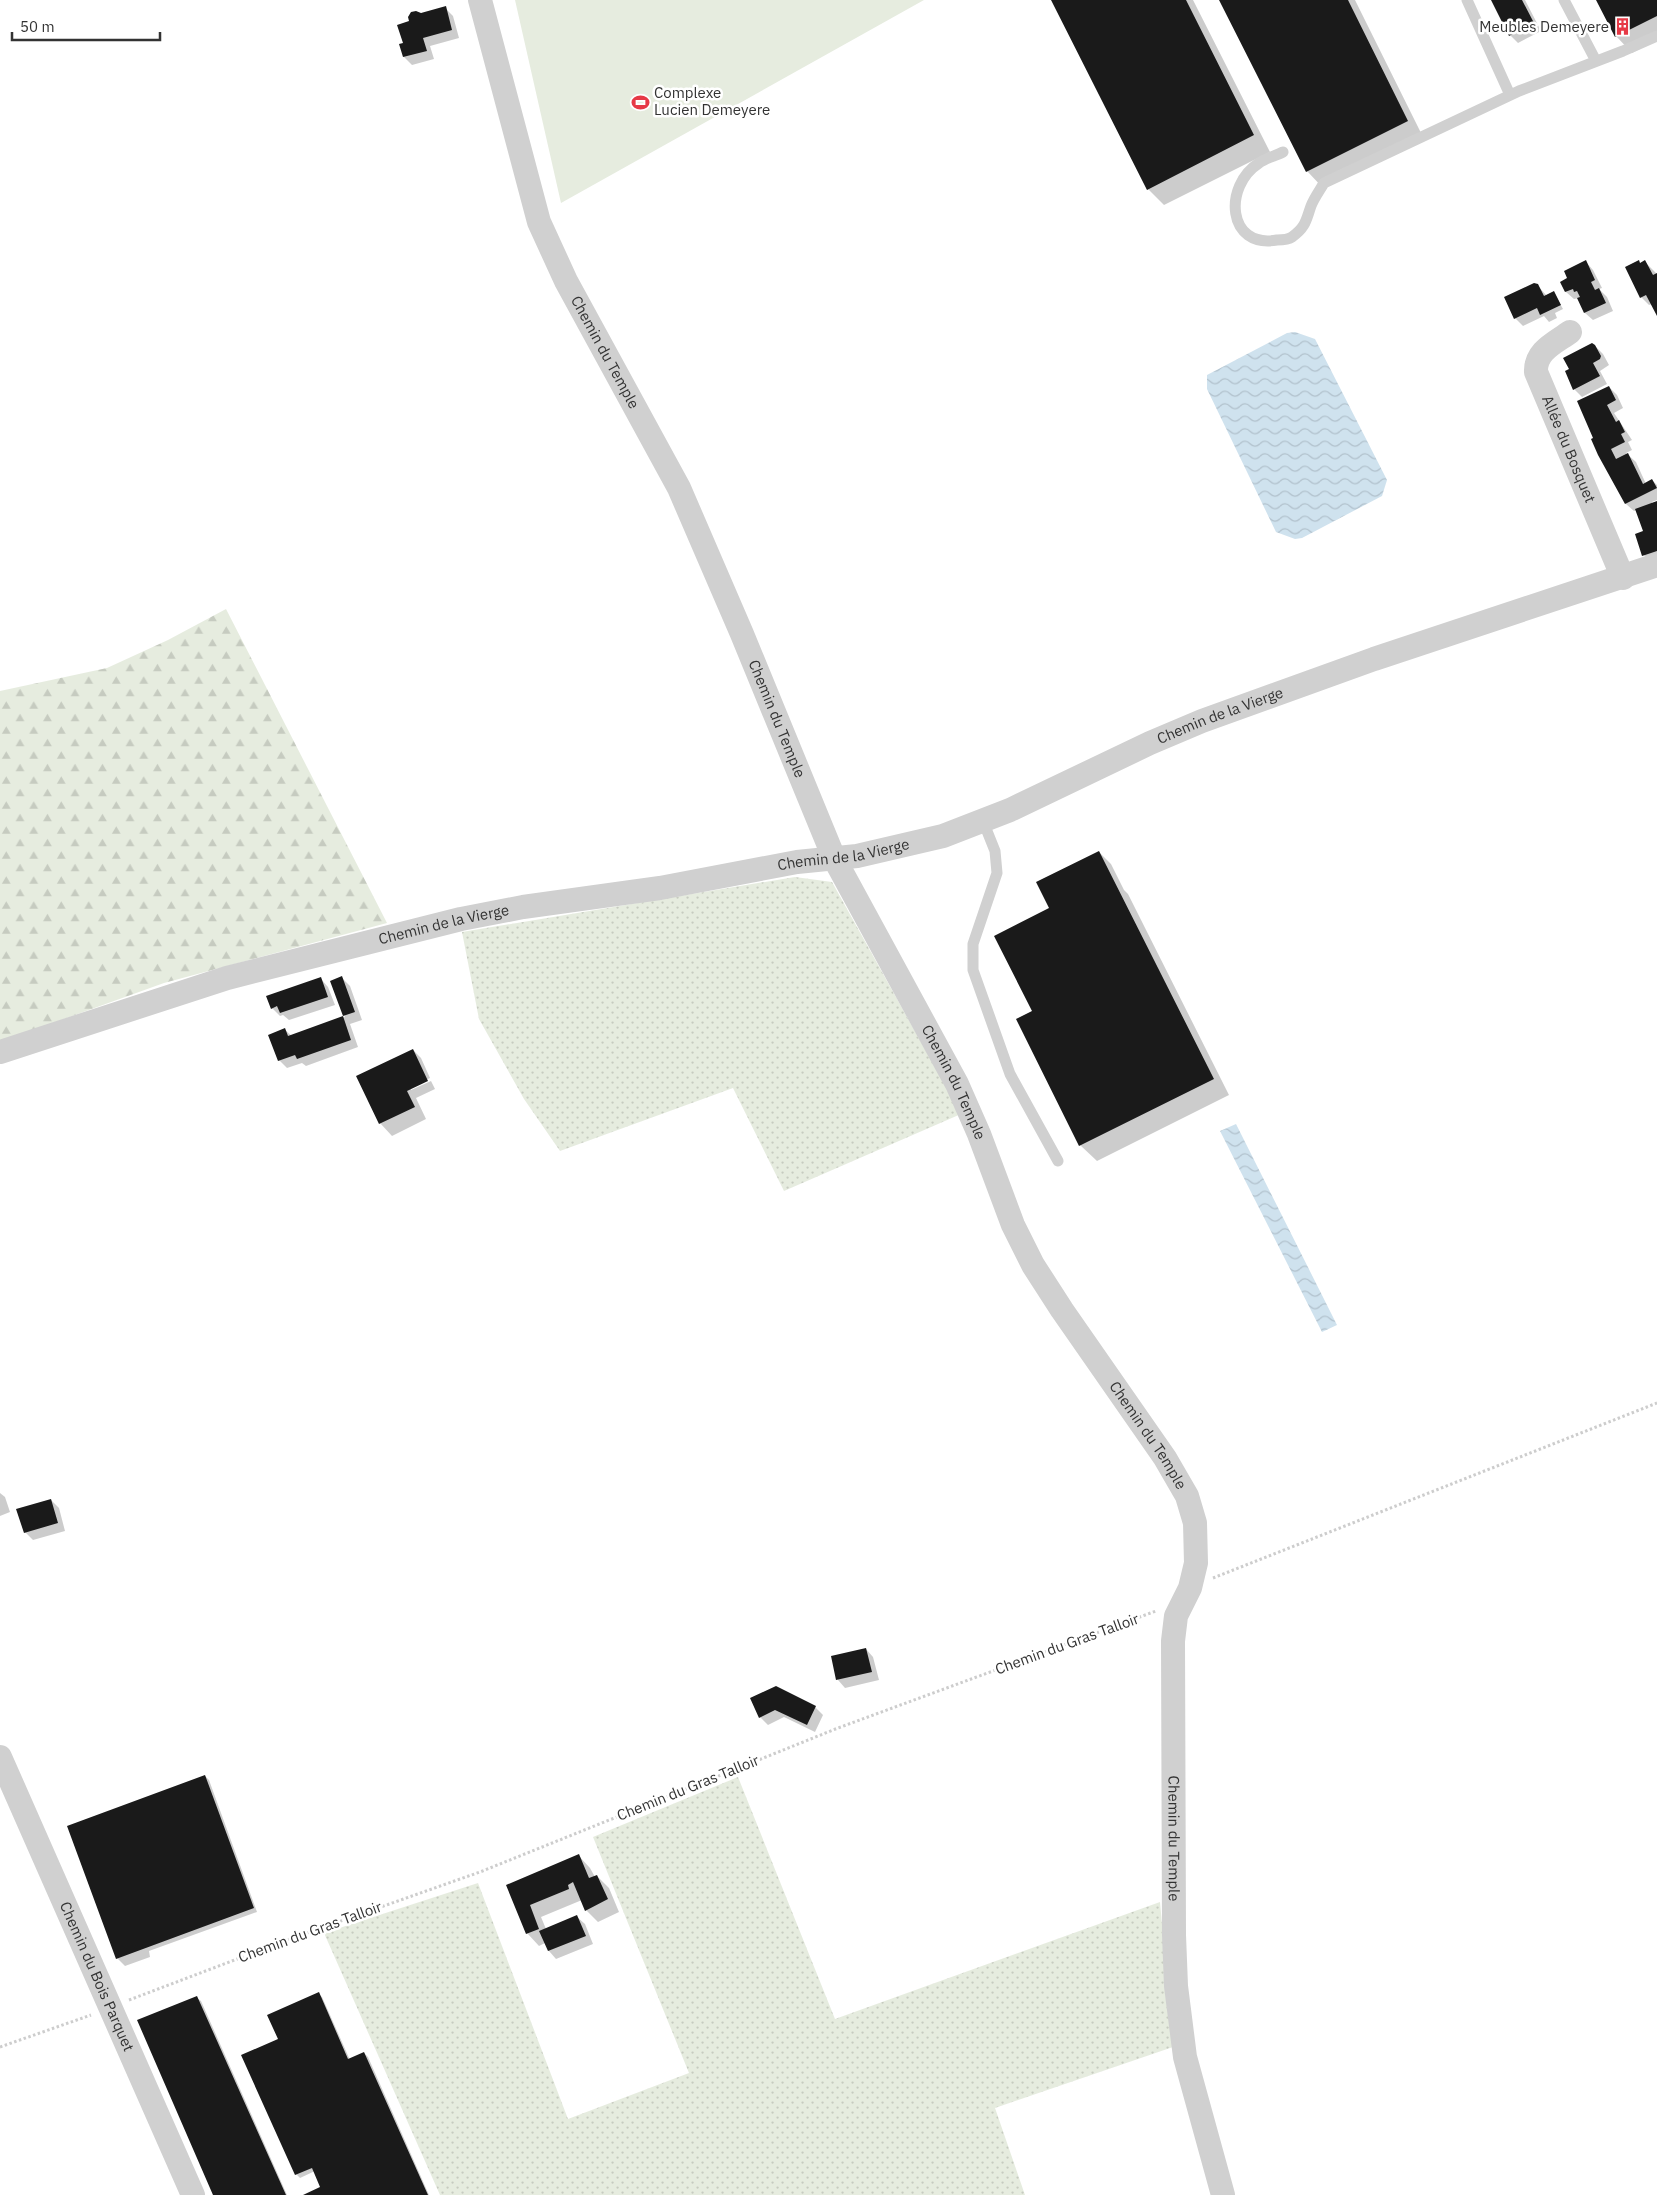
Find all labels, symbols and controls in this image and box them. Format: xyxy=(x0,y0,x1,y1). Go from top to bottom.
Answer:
scale bar xyxy=(12,10,160,42)
text: 50 m xyxy=(20,17,55,36)
place label: Meubles Demeyere xyxy=(1479,17,1609,36)
building icon: Meubles Demeyere xyxy=(1613,17,1633,37)
place label: Complexe Lucien Demeyere xyxy=(654,83,770,119)
sports icon: Complexe Lucien Demeyere xyxy=(630,92,650,112)
street label: Chemin du Temple xyxy=(567,292,644,412)
street label: Allée du Bosquet xyxy=(1538,392,1600,506)
street label: Chemin du Temple xyxy=(745,657,810,780)
street label: Chemin de la Vierge xyxy=(1154,683,1286,748)
street label: Chemin de la Vierge xyxy=(776,834,911,875)
street label: Chemin de la Vierge xyxy=(376,900,511,948)
street label: Chemin du Temple xyxy=(918,1021,990,1142)
street label: Chemin du Temple xyxy=(1106,1377,1191,1493)
street label: Chemin du Gras Talloir xyxy=(992,1608,1142,1678)
street label: Chemin du Gras Talloir xyxy=(614,1750,762,1825)
street label: Chemin du Temple xyxy=(1164,1776,1184,1901)
street label: Chemin du Gras Talloir xyxy=(235,1896,385,1966)
street label: Chemin du Bois Parquet xyxy=(56,1899,139,2054)

